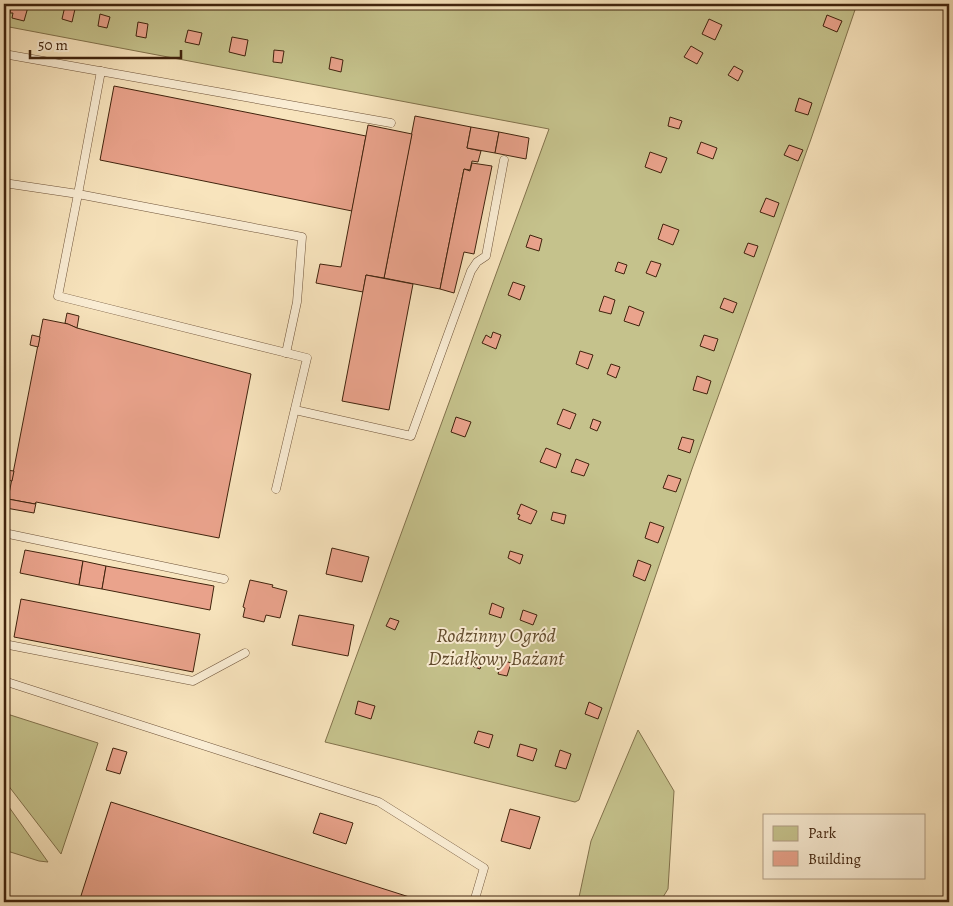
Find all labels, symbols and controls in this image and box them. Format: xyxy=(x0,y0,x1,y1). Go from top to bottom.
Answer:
scale bar xyxy=(30,28,181,60)
text: 50 m xyxy=(38,35,68,55)
park label: Rodzinny Ogród Działkowy Bażant xyxy=(428,622,565,672)
legend xyxy=(763,814,926,878)
text: Park xyxy=(808,823,837,843)
text: Building xyxy=(808,849,861,869)

